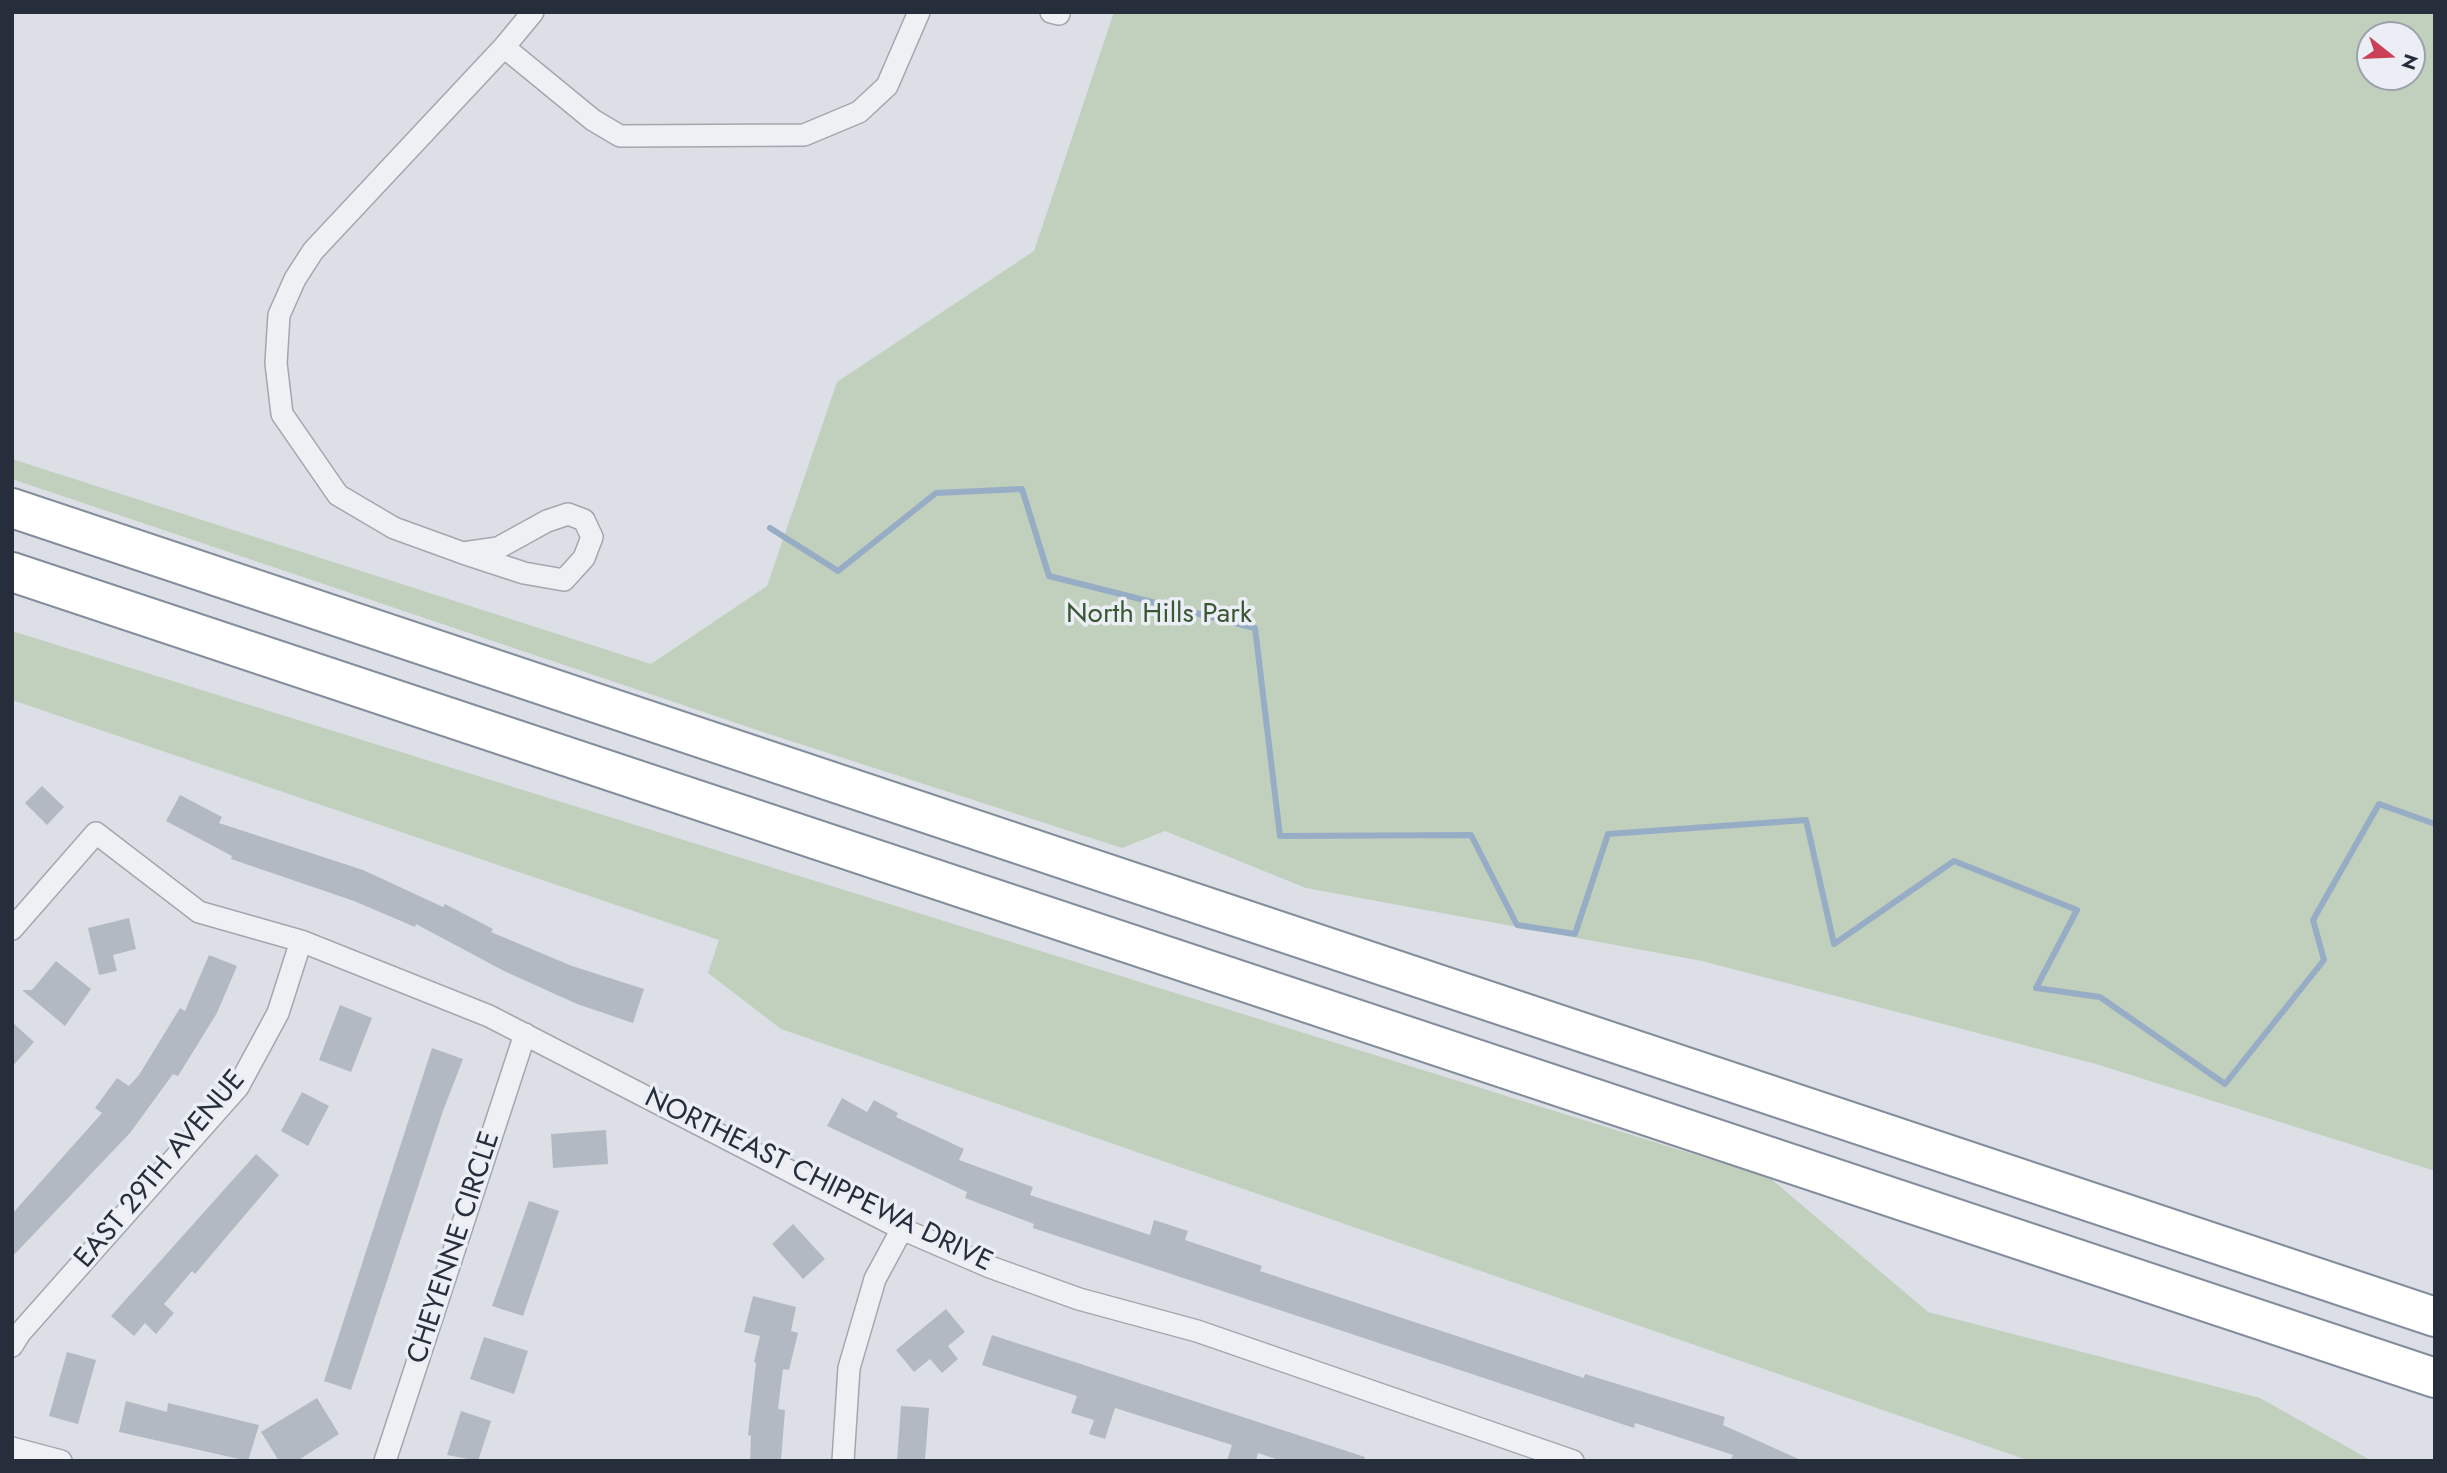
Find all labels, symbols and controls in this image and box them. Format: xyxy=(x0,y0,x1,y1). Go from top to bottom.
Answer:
north arrow xyxy=(2356,21,2426,91)
text: N xyxy=(2394,51,2425,73)
park label: North Hills Park xyxy=(1066,598,1252,632)
street label: EAST 29TH AVENUE xyxy=(69,1064,253,1276)
street label: NORTHEAST CHIPPEWA DRIVE xyxy=(639,1082,997,1280)
street label: CHEYENNE CIRCLE xyxy=(402,1128,508,1368)

